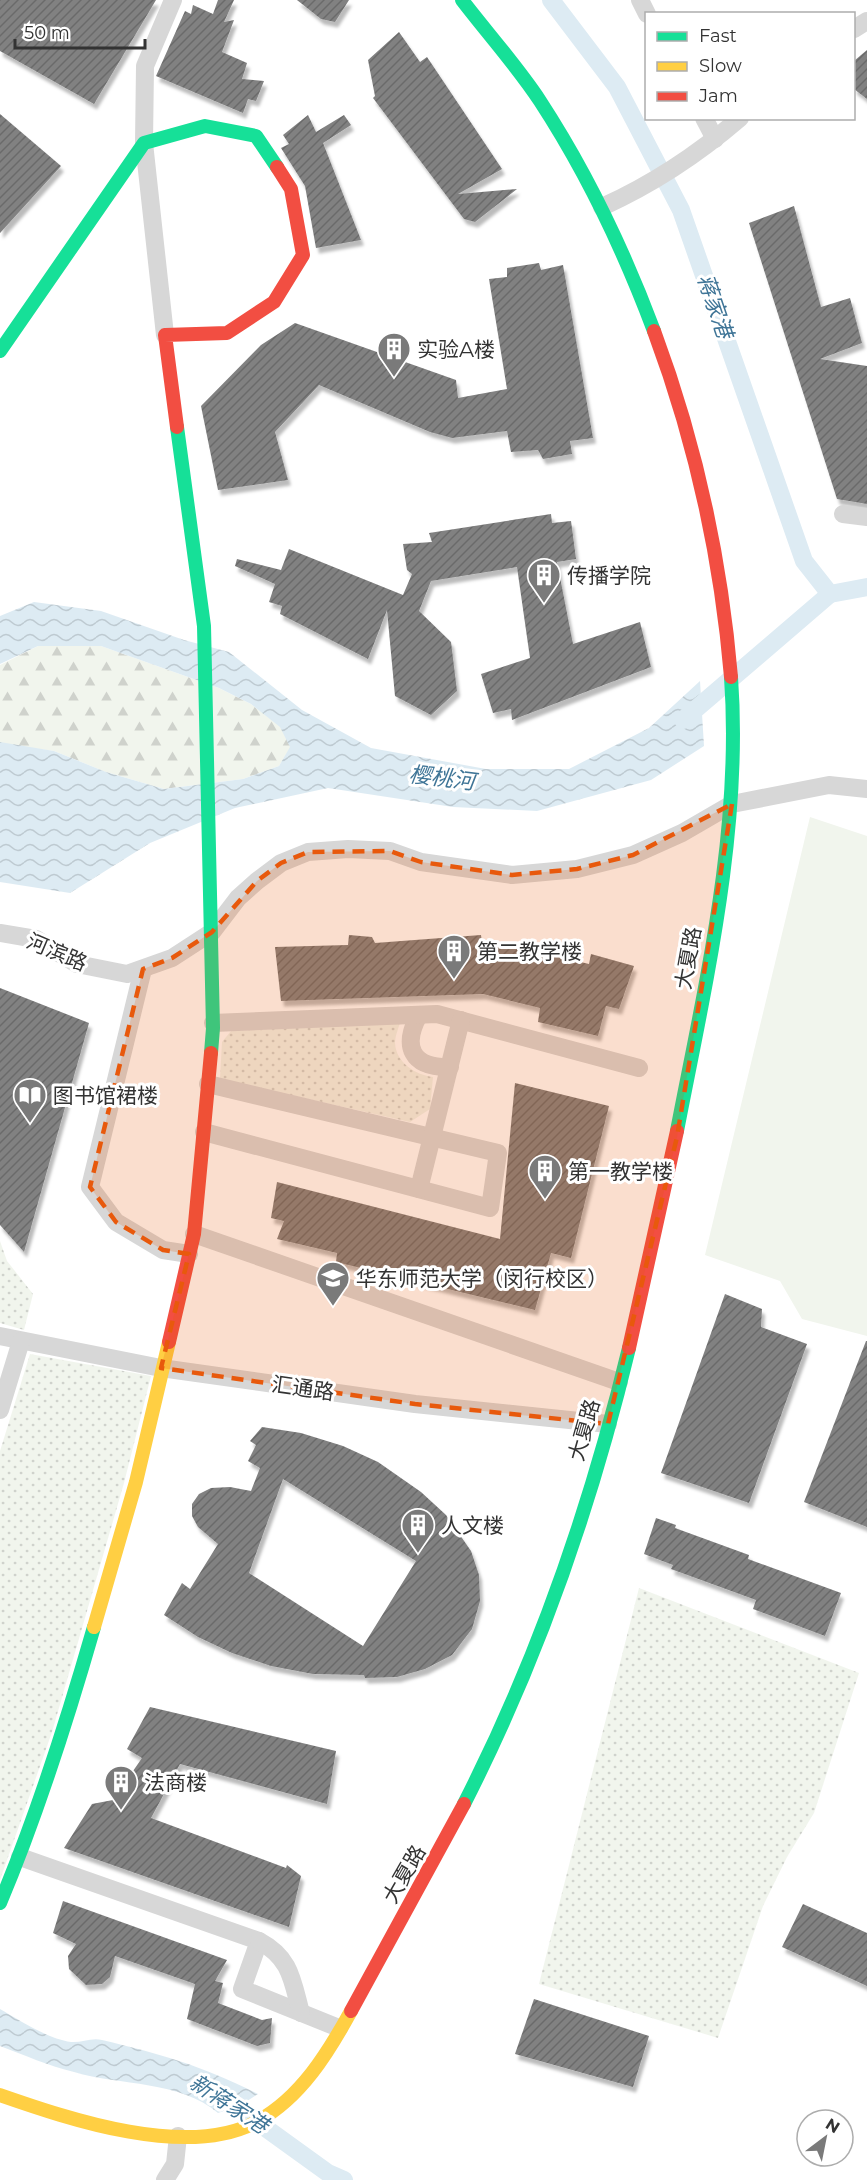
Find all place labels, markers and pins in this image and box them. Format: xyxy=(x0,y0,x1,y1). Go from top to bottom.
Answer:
building icon: 实验A楼 xyxy=(376,331,412,378)
place label: 实验A楼 xyxy=(417,337,495,362)
building icon: 传播学院 xyxy=(526,557,562,604)
place label: 传播学院 xyxy=(567,563,651,588)
building icon: 第二教学楼 xyxy=(436,933,472,980)
place label: 第二教学楼 xyxy=(477,939,582,964)
library icon: 图书馆裙楼 xyxy=(12,1077,48,1124)
place label: 图书馆裙楼 xyxy=(53,1083,158,1108)
building icon: 第一教学楼 xyxy=(527,1153,563,1200)
place label: 第一教学楼 xyxy=(568,1159,673,1184)
school or university icon: 华东师范大学（闵行校区） xyxy=(315,1260,351,1307)
place label: 华东师范大学（闵行校区） xyxy=(356,1266,608,1291)
building icon: 人文楼 xyxy=(400,1507,436,1554)
place label: 人文楼 xyxy=(441,1513,504,1538)
building icon: 法商楼 xyxy=(103,1764,139,1811)
place label: 法商楼 xyxy=(144,1770,207,1795)

